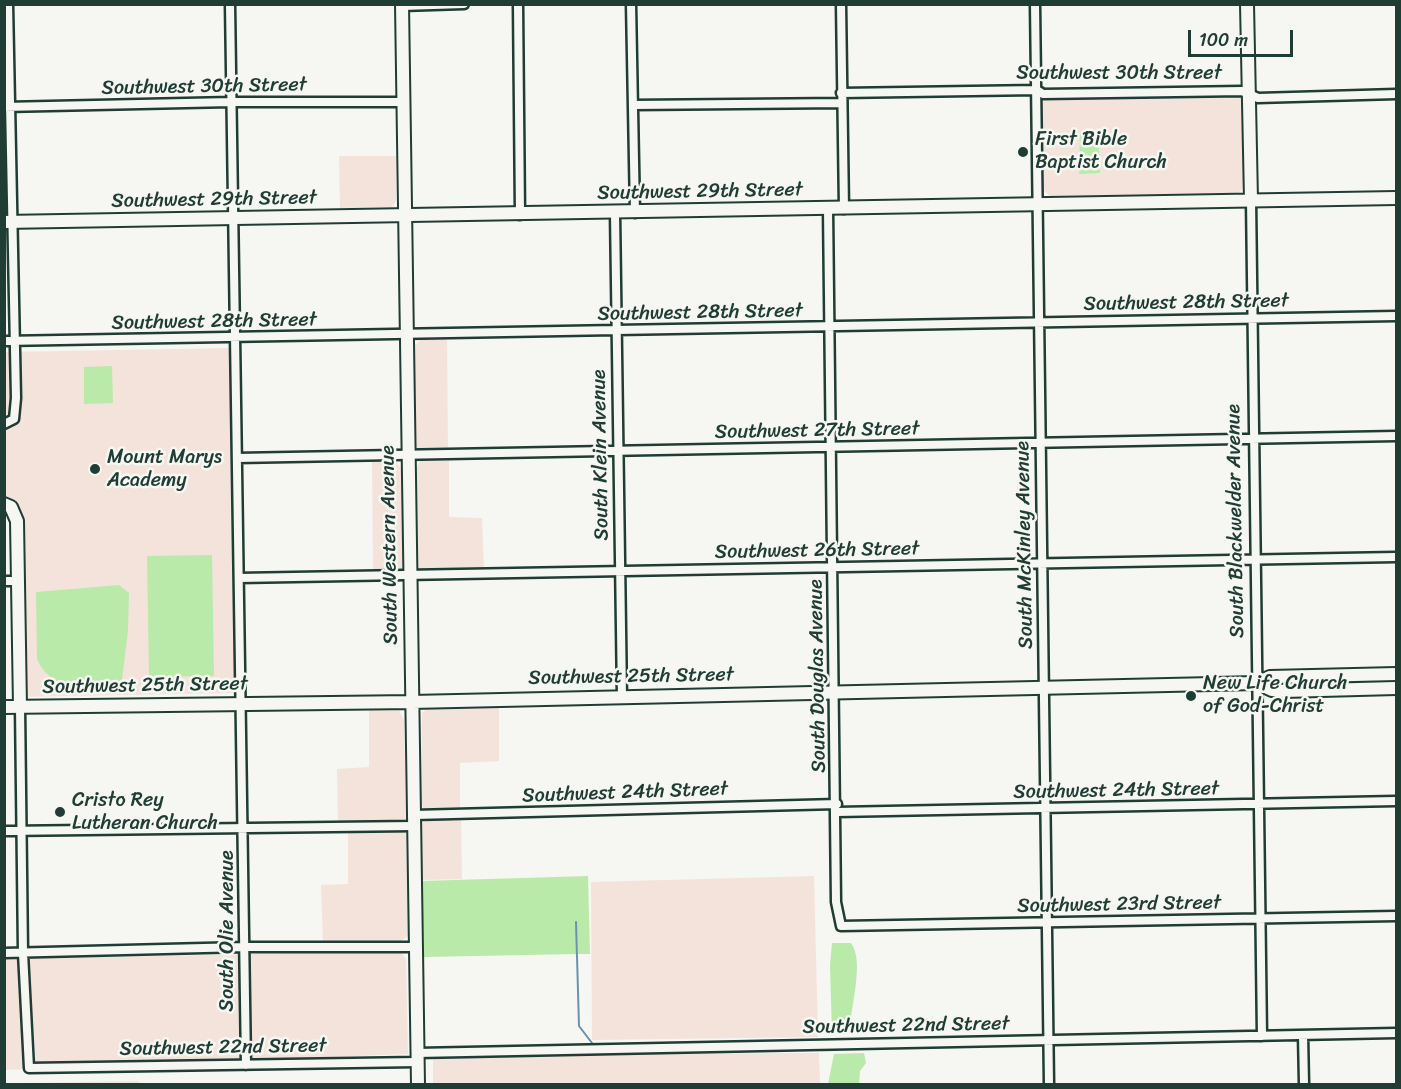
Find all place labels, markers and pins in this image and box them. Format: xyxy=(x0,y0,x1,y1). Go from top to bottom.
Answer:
place label: First Bible Baptist Church xyxy=(1035,128,1167,175)
marker: First Bible Baptist Church xyxy=(1016,145,1030,159)
place label: Mount Marys Academy xyxy=(107,446,222,493)
marker: Mount Marys Academy xyxy=(88,462,102,476)
place label: New Life Church of God-Christ xyxy=(1203,672,1348,719)
marker: New Life Church of God-Christ xyxy=(1184,689,1198,703)
place label: Cristo Rey Lutheran Church xyxy=(72,789,218,836)
marker: Cristo Rey Lutheran Church xyxy=(53,805,67,819)

